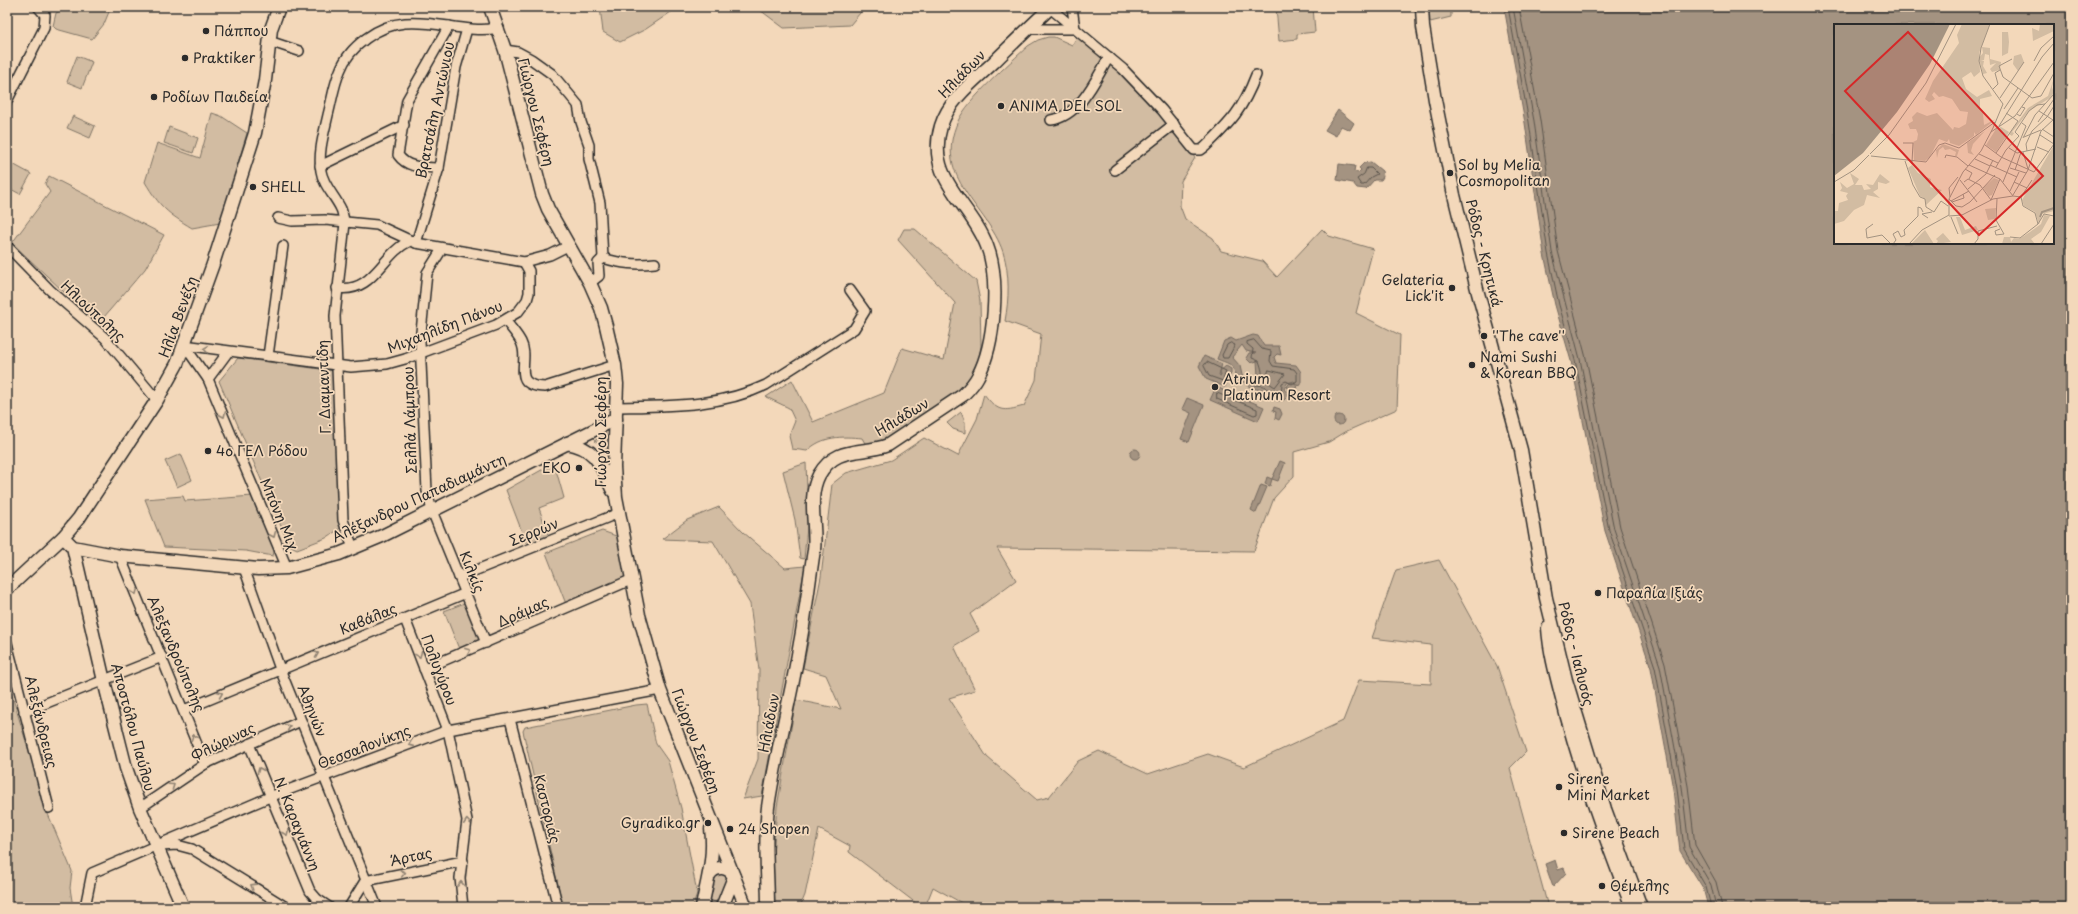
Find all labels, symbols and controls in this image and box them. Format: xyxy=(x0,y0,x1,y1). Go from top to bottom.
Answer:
place label: Πάππου xyxy=(214,20,269,41)
inset map xyxy=(1834,24,2054,244)
marker: Πάππου xyxy=(201,26,211,36)
street label: Βρατσάλη Αντώνιου xyxy=(410,39,459,180)
street label: Ηλιάδων xyxy=(933,45,990,102)
place label: Praktiker xyxy=(193,47,256,68)
marker: Praktiker xyxy=(180,53,190,63)
street label: Γιώργου Σεφέρη xyxy=(513,56,560,168)
place label: Ροδίων Παιδεία xyxy=(162,86,268,107)
marker: Ροδίων Παιδεία xyxy=(149,92,159,102)
place label: ANIMA DEL SOL xyxy=(1009,95,1122,116)
marker: ANIMA DEL SOL xyxy=(996,101,1006,111)
place label: Sol by Melia Cosmopolitan xyxy=(1458,154,1550,191)
marker: Sol by Melia Cosmopolitan xyxy=(1445,168,1455,178)
place label: SHELL xyxy=(261,176,306,197)
marker: SHELL xyxy=(248,182,258,192)
street label: Ρόδος - Κρητικά xyxy=(1461,197,1508,309)
place label: Gelateria Lick'it xyxy=(1382,269,1444,306)
street label: Ηλία Βενέζη xyxy=(153,273,202,361)
street label: Ηλιούπολης xyxy=(56,275,130,346)
marker: Gelateria Lick'it xyxy=(1447,283,1457,293)
street label: Μιχαηλίδη Πάνου xyxy=(384,295,506,358)
place label: ''The cave'' xyxy=(1492,325,1565,346)
marker: ''The cave'' xyxy=(1479,331,1489,341)
street label: Γ. Διαμαντίδη xyxy=(311,340,336,434)
one-way arrow xyxy=(203,345,209,354)
place label: Nami Sushi & Korean BBQ xyxy=(1480,346,1577,383)
marker: Nami Sushi & Korean BBQ xyxy=(1467,360,1477,370)
street label: Σελλά Λάμπρου xyxy=(397,366,422,474)
place label: Atrium Platinum Resort xyxy=(1223,368,1331,405)
street label: Γιώργου Σεφέρη xyxy=(590,377,611,487)
marker: Atrium Platinum Resort xyxy=(1210,382,1220,392)
street label: Ηλιάδων xyxy=(871,392,933,441)
one-way arrow xyxy=(218,410,226,418)
place label: 4ο ΓΕΛ Ρόδου xyxy=(216,440,308,461)
marker: 4ο ΓΕΛ Ρόδου xyxy=(203,446,213,456)
street label: Αλέξανδρου Παπαδιαμάντη xyxy=(328,448,509,547)
place label: EKO xyxy=(542,457,571,478)
marker: EKO xyxy=(574,463,584,473)
street label: Μπόνη Μιχ. xyxy=(255,475,306,557)
street label: Σερρών xyxy=(506,512,562,551)
one-way arrow xyxy=(268,530,276,538)
street label: Κιλκίς xyxy=(455,548,490,596)
place label: Παραλία Ιξιάς xyxy=(1606,582,1703,603)
one-way arrow xyxy=(130,587,138,595)
marker: Παραλία Ιξιάς xyxy=(1593,588,1603,598)
street label: Δράμας xyxy=(494,591,552,632)
street label: Αλεξανδρούπολης xyxy=(142,592,210,715)
street label: Καβάλας xyxy=(336,598,400,640)
street label: Ρόδος - Ιαλυσός xyxy=(1553,599,1600,708)
street label: Πολυγύρου xyxy=(416,631,463,708)
one-way arrow xyxy=(464,648,472,656)
one-way arrow xyxy=(313,651,320,659)
one-way arrow xyxy=(414,652,422,659)
street label: Αποστόλου Παύλου xyxy=(106,660,161,793)
street label: Αλεξάνδρειας xyxy=(20,673,63,771)
street label: Αθηνών xyxy=(293,682,332,740)
street label: Γιώργου Σεφέρη xyxy=(667,685,726,796)
one-way arrow xyxy=(216,691,223,699)
street label: Ηλιάδων xyxy=(752,691,785,754)
street label: Φλώρινας xyxy=(187,717,258,766)
street label: Θεσσαλονίκης xyxy=(314,719,413,774)
one-way arrow xyxy=(284,724,291,732)
one-way arrow xyxy=(191,733,199,740)
one-way arrow xyxy=(408,740,415,748)
one-way arrow xyxy=(257,767,265,774)
place label: Sirene Mini Market xyxy=(1567,768,1650,805)
street label: Καστοριάς xyxy=(529,772,566,846)
street label: Ν. Καραγιάννη xyxy=(269,774,326,874)
marker: Sirene Mini Market xyxy=(1554,782,1564,792)
one-way arrow xyxy=(168,784,175,791)
place label: Gyradiko.gr xyxy=(621,812,700,833)
marker: Gyradiko.gr xyxy=(703,818,713,828)
place label: 24 Shopen xyxy=(738,818,810,839)
one-way arrow xyxy=(462,819,471,825)
place label: Sirene Beach xyxy=(1572,822,1660,843)
marker: 24 Shopen xyxy=(725,824,735,834)
marker: Sirene Beach xyxy=(1559,828,1569,838)
one-way arrow xyxy=(281,829,289,836)
street label: Άρτας xyxy=(388,842,434,871)
one-way arrow xyxy=(400,870,406,878)
place label: Θέμελης xyxy=(1610,875,1670,896)
one-way arrow xyxy=(457,881,465,887)
marker: Θέμελης xyxy=(1597,881,1607,891)
one-way arrow xyxy=(250,884,257,891)

